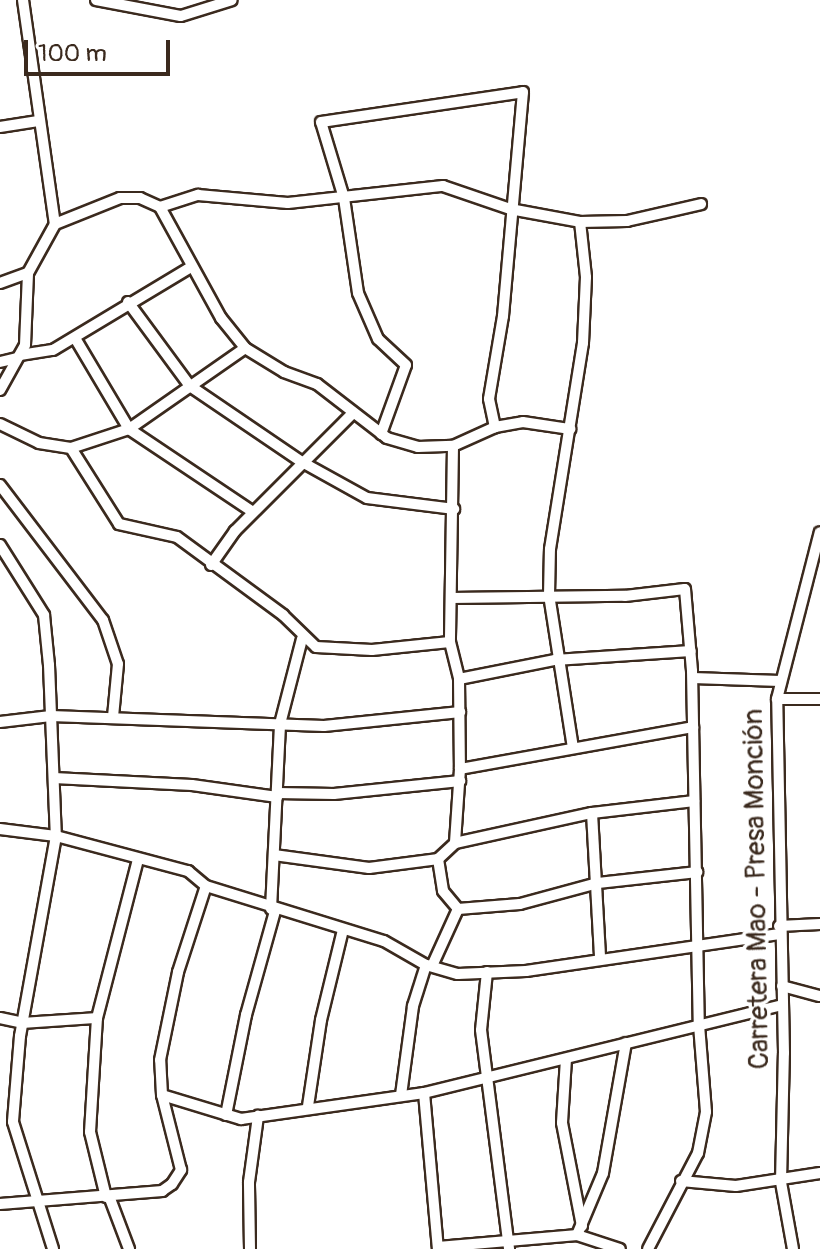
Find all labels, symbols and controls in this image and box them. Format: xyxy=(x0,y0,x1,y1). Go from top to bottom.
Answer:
scale bar xyxy=(28,24,174,74)
text: 100 m xyxy=(38,39,107,68)
street label: Carretera Mao - Presa Monción xyxy=(737,708,777,1070)

